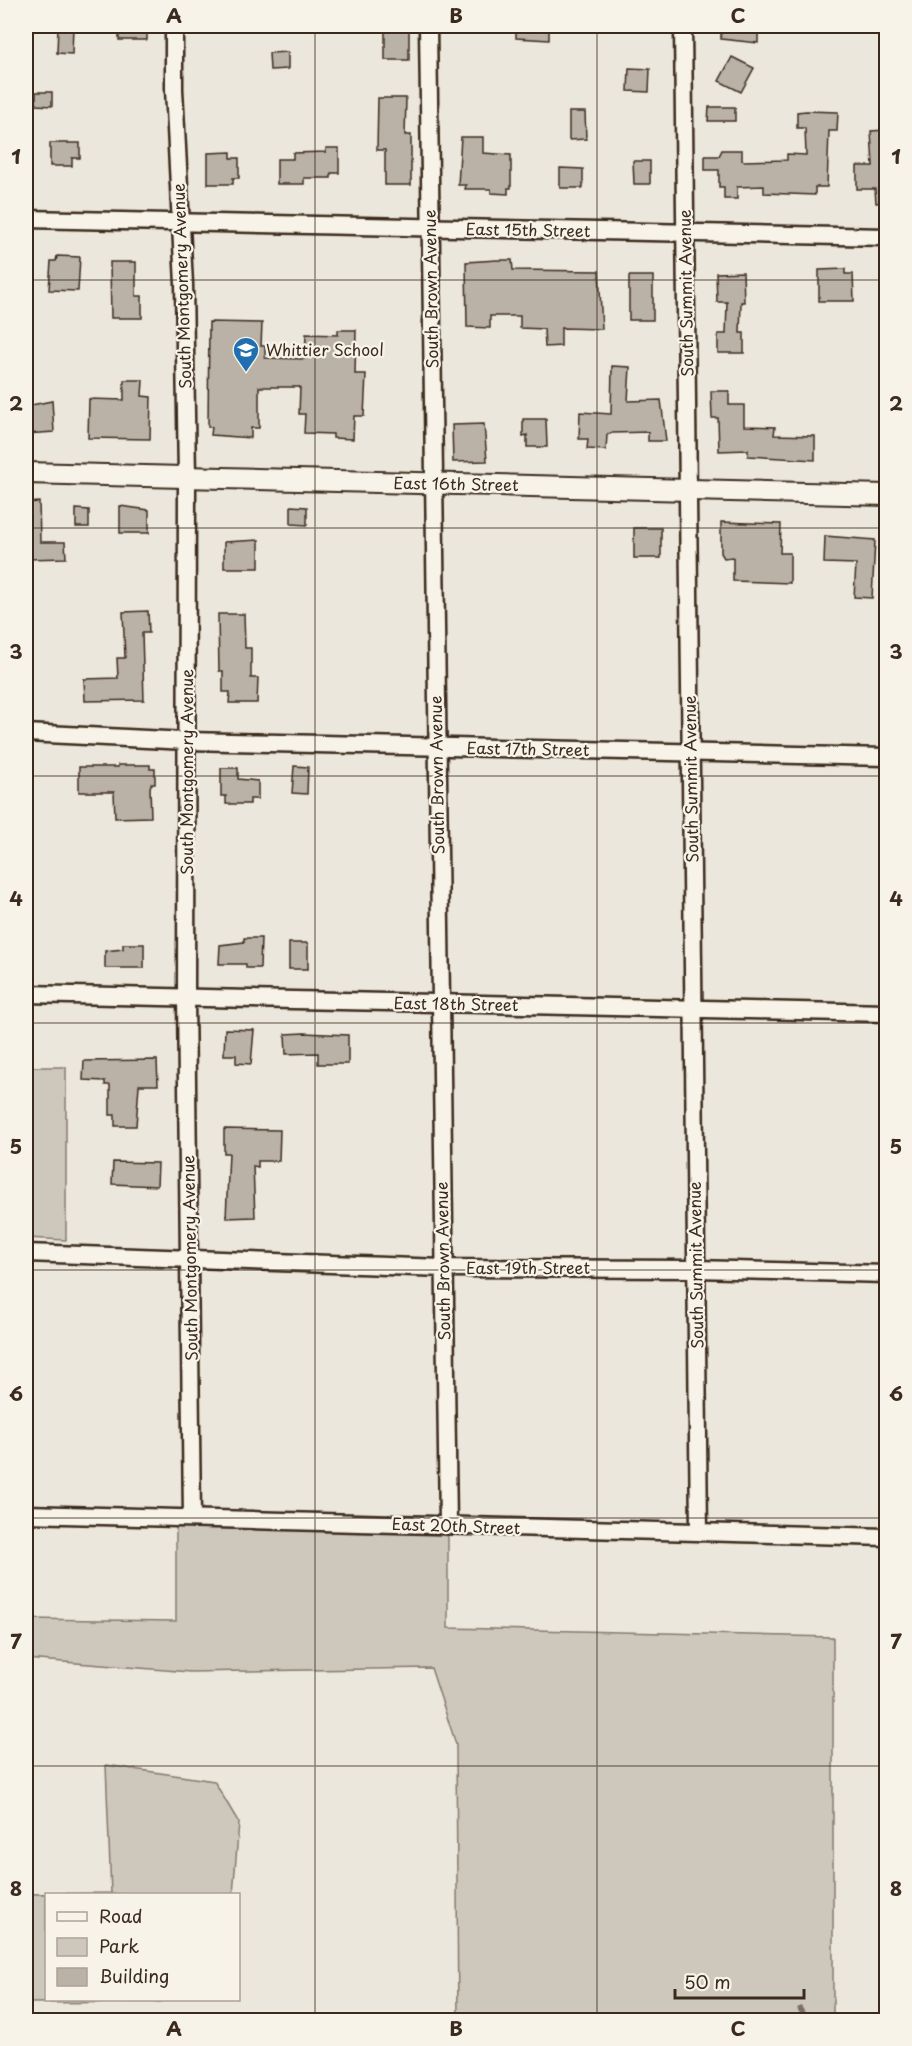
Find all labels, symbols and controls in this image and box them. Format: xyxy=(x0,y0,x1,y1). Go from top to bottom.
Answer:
text: A xyxy=(166,0,182,30)
text: B xyxy=(449,0,463,30)
text: C xyxy=(730,0,746,30)
text: 1 xyxy=(11,141,21,171)
text: 1 xyxy=(891,141,901,171)
street label: South Montgomery Avenue xyxy=(165,183,197,389)
street label: South Brown Avenue xyxy=(417,209,443,369)
street label: South Summit Avenue xyxy=(672,209,698,377)
street label: East 15th Street xyxy=(466,216,591,242)
school or university icon: Whittier School xyxy=(231,335,261,373)
place label: Whittier School xyxy=(266,337,384,361)
text: 2 xyxy=(9,388,23,418)
text: 2 xyxy=(889,388,903,418)
street label: East 16th Street xyxy=(393,470,519,496)
text: 3 xyxy=(9,636,23,666)
text: 3 xyxy=(889,636,903,666)
street label: South Montgomery Avenue xyxy=(174,669,198,875)
street label: South Brown Avenue xyxy=(423,695,449,855)
street label: South Summit Avenue xyxy=(677,695,703,863)
street label: East 17th Street xyxy=(467,735,590,761)
text: 4 xyxy=(9,883,23,913)
text: 4 xyxy=(889,883,903,913)
street label: East 18th Street xyxy=(393,990,519,1016)
text: 5 xyxy=(10,1131,22,1161)
text: 5 xyxy=(890,1131,902,1161)
street label: South Montgomery Avenue xyxy=(175,1155,203,1361)
street label: South Brown Avenue xyxy=(429,1181,455,1341)
street label: South Summit Avenue xyxy=(682,1181,708,1349)
street label: East 19th Street xyxy=(466,1255,590,1279)
text: 6 xyxy=(9,1378,23,1408)
text: 6 xyxy=(889,1378,903,1408)
street label: East 20th Street xyxy=(391,1511,521,1539)
text: 7 xyxy=(10,1626,22,1656)
text: 7 xyxy=(890,1626,902,1656)
text: 8 xyxy=(10,1873,22,1903)
text: 8 xyxy=(890,1873,902,1903)
legend xyxy=(45,1893,240,2001)
text: Road xyxy=(99,1902,143,1929)
text: Park xyxy=(99,1932,139,1959)
text: Building xyxy=(99,1962,169,1989)
scale bar xyxy=(675,1962,804,2000)
text: 50 m xyxy=(684,1968,731,1995)
text: A xyxy=(166,2013,182,2043)
text: B xyxy=(449,2013,463,2043)
text: C xyxy=(730,2013,746,2043)

